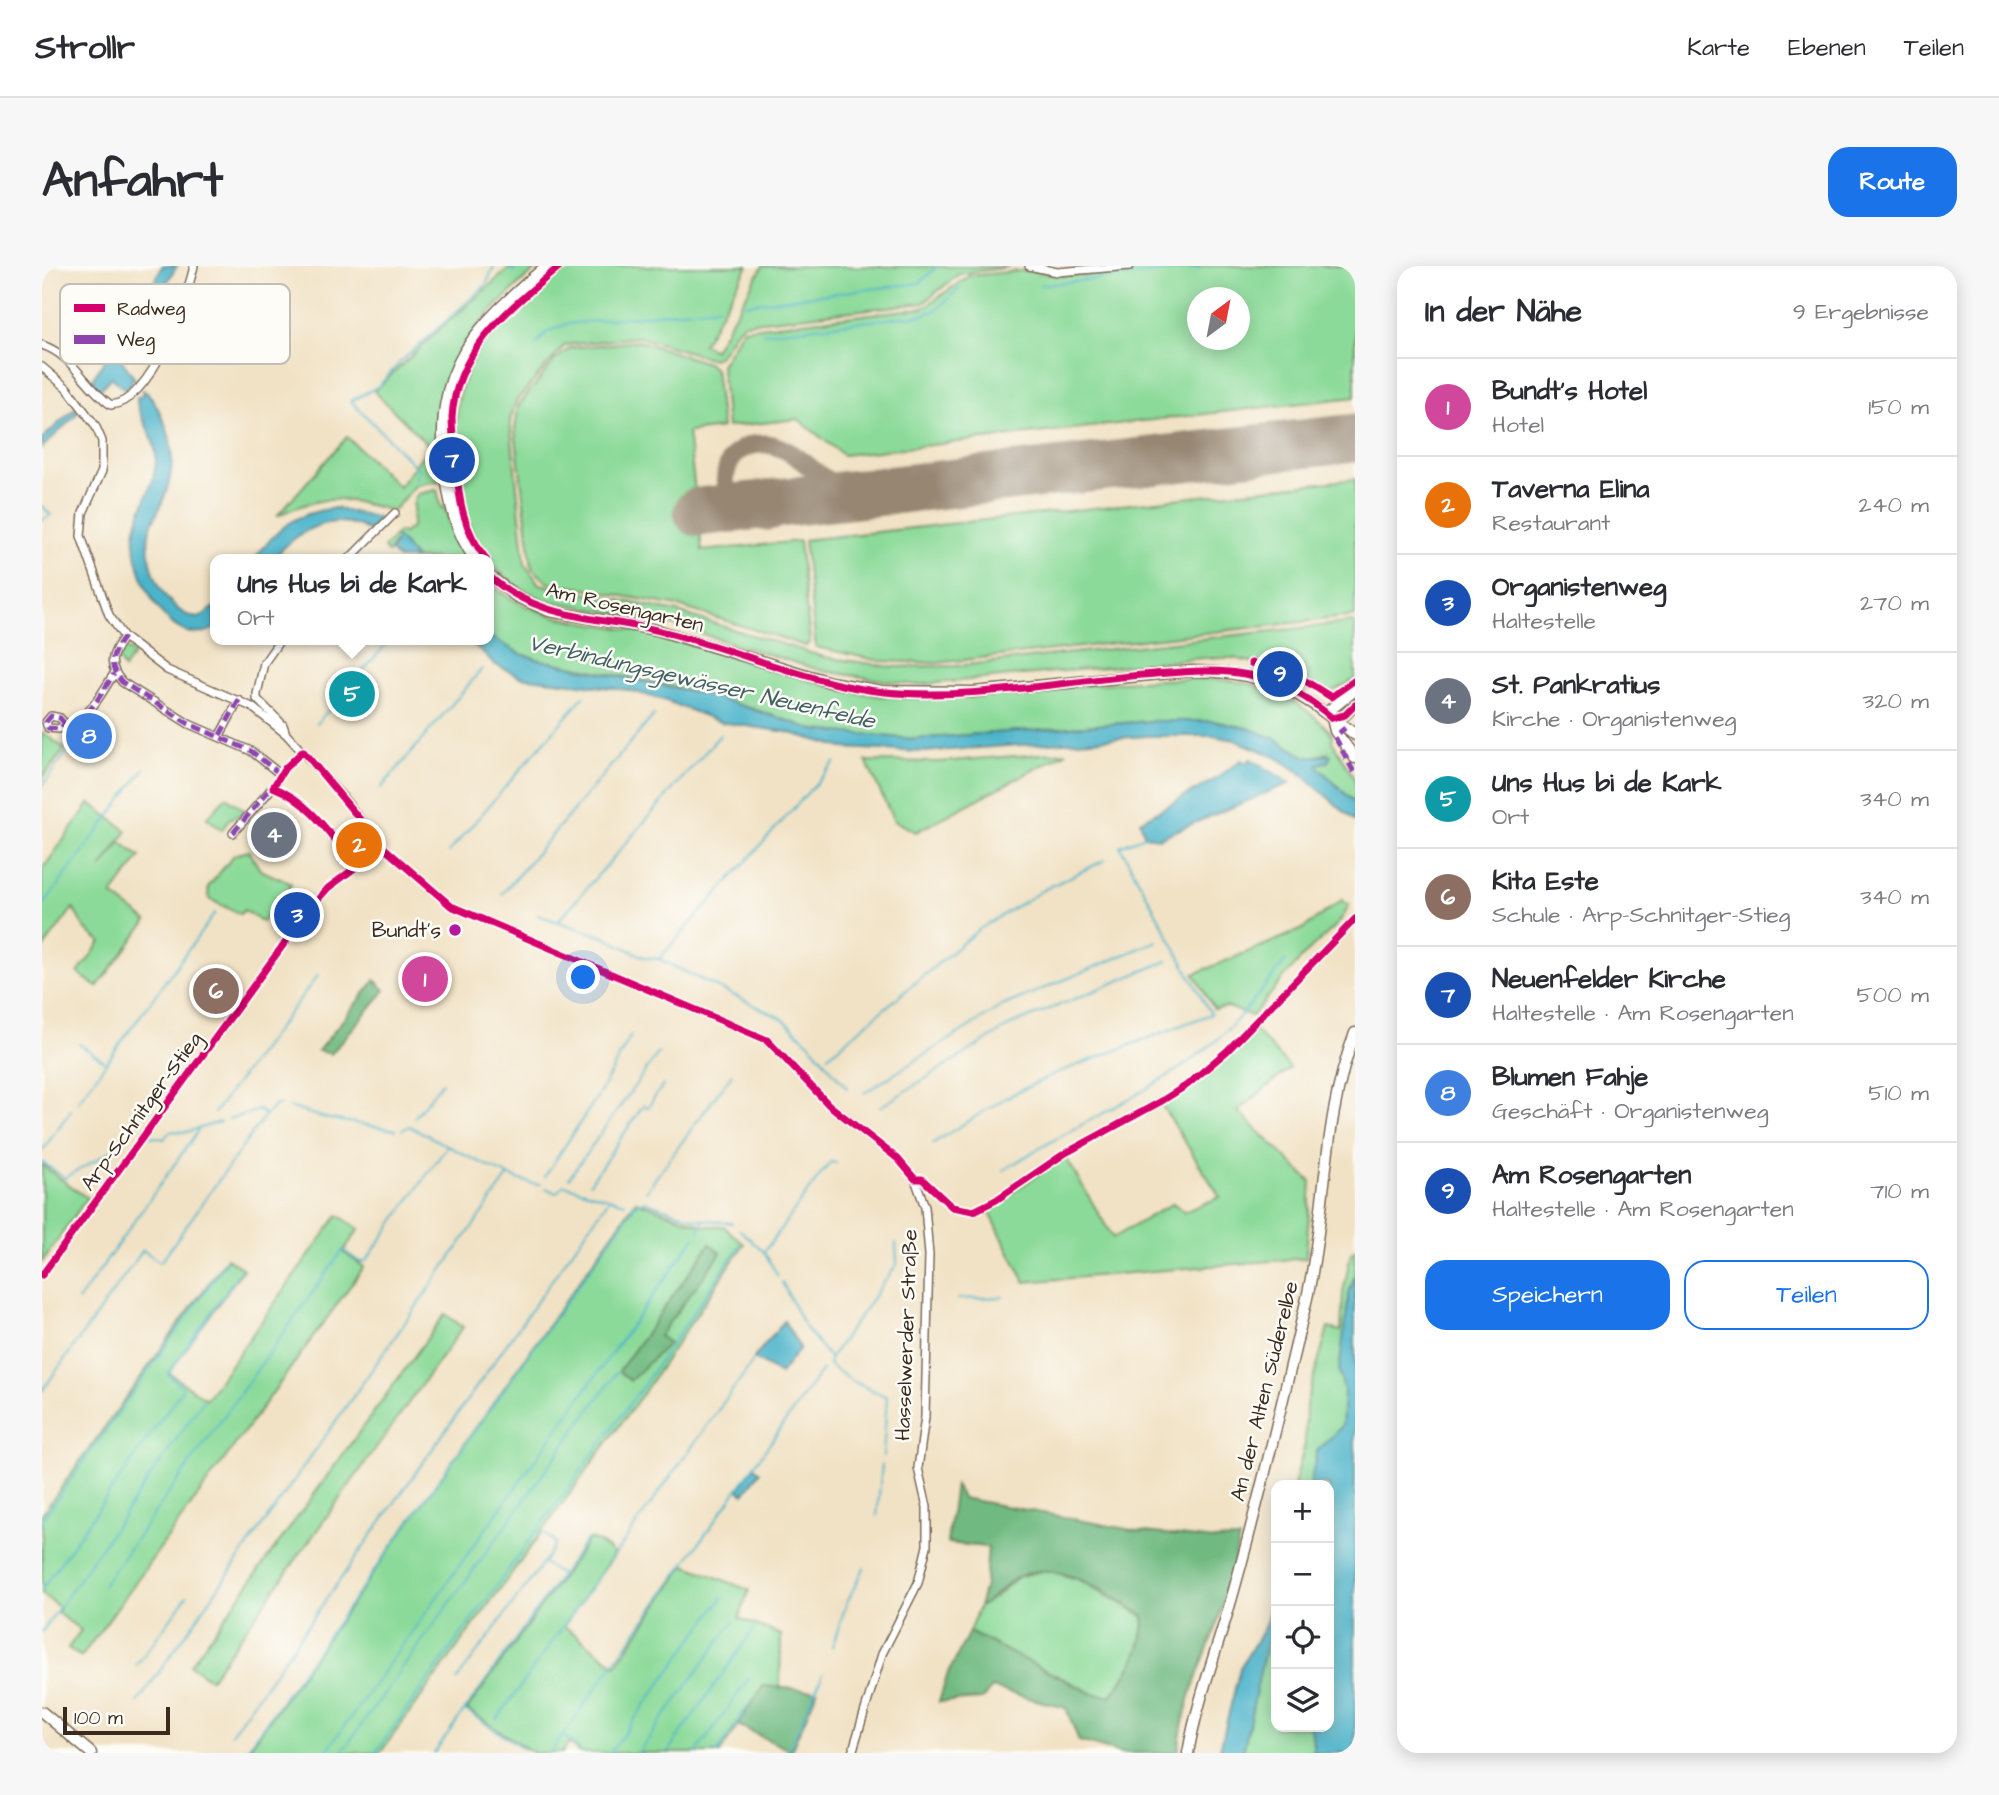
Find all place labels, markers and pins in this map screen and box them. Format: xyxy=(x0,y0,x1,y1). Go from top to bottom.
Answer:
pin: 7 xyxy=(429,434,475,486)
pin: 9 xyxy=(1257,648,1303,700)
pin: 5 xyxy=(329,668,375,720)
pin: 8 xyxy=(66,710,112,762)
pin: 4 xyxy=(251,809,297,861)
pin: 2 xyxy=(336,819,382,871)
pin: 3 xyxy=(274,889,320,941)
place label: Bundt's xyxy=(372,916,441,945)
marker: Bundt's xyxy=(447,922,463,938)
pin: 1 xyxy=(402,953,448,1005)
pin: 6 xyxy=(193,965,239,1017)

